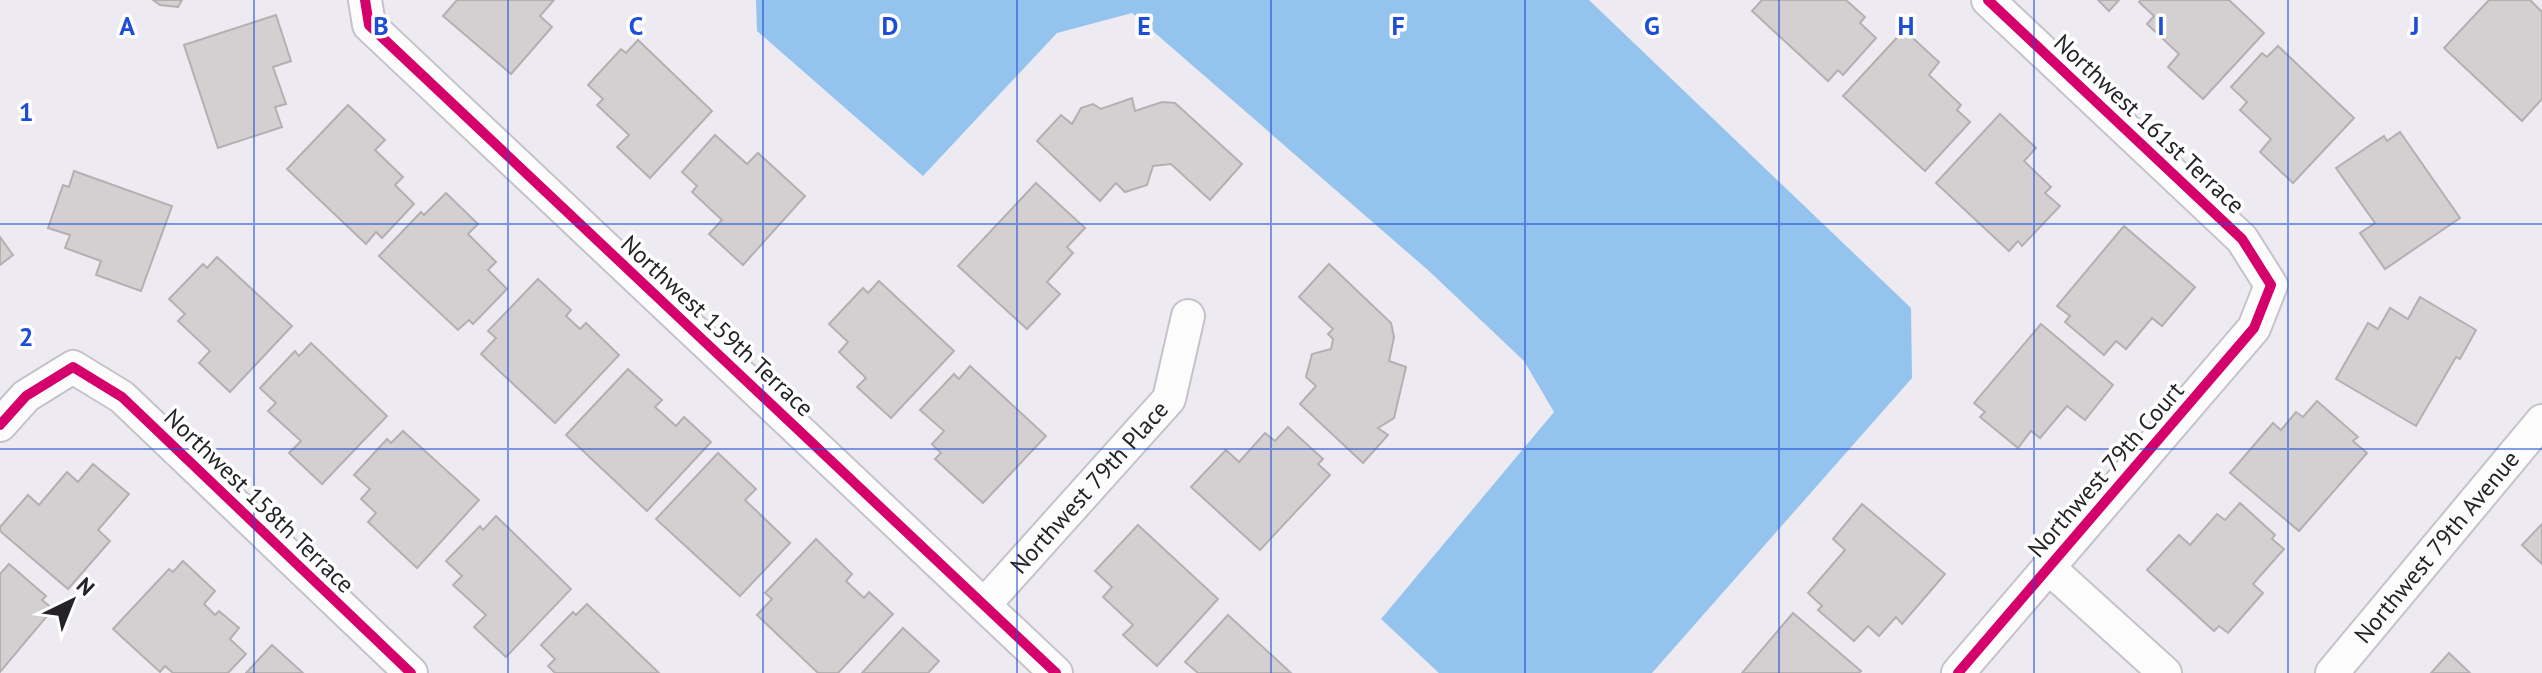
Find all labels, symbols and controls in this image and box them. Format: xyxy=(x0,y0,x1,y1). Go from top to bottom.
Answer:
text: A xyxy=(119,9,135,42)
text: B xyxy=(373,9,389,42)
text: C xyxy=(629,9,643,42)
text: D xyxy=(882,9,898,42)
text: E xyxy=(1137,9,1151,42)
text: F xyxy=(1391,9,1405,42)
text: G xyxy=(1644,9,1660,42)
text: H xyxy=(1898,9,1914,42)
text: I xyxy=(2157,9,2165,42)
text: J xyxy=(2410,9,2419,42)
street label: Northwest 161st Terrace xyxy=(2047,27,2251,220)
text: 1 xyxy=(19,95,33,128)
street label: Northwest 159th Terrace xyxy=(614,228,820,423)
text: 2 xyxy=(19,320,33,353)
street label: Northwest 79th Court xyxy=(2021,375,2190,564)
street label: Northwest 79th Place xyxy=(1003,394,1175,580)
street label: Northwest 158th Terrace xyxy=(158,402,361,600)
street label: Northwest 79th Avenue xyxy=(2347,444,2526,649)
north arrow xyxy=(32,561,112,641)
text: N xyxy=(71,571,100,602)

